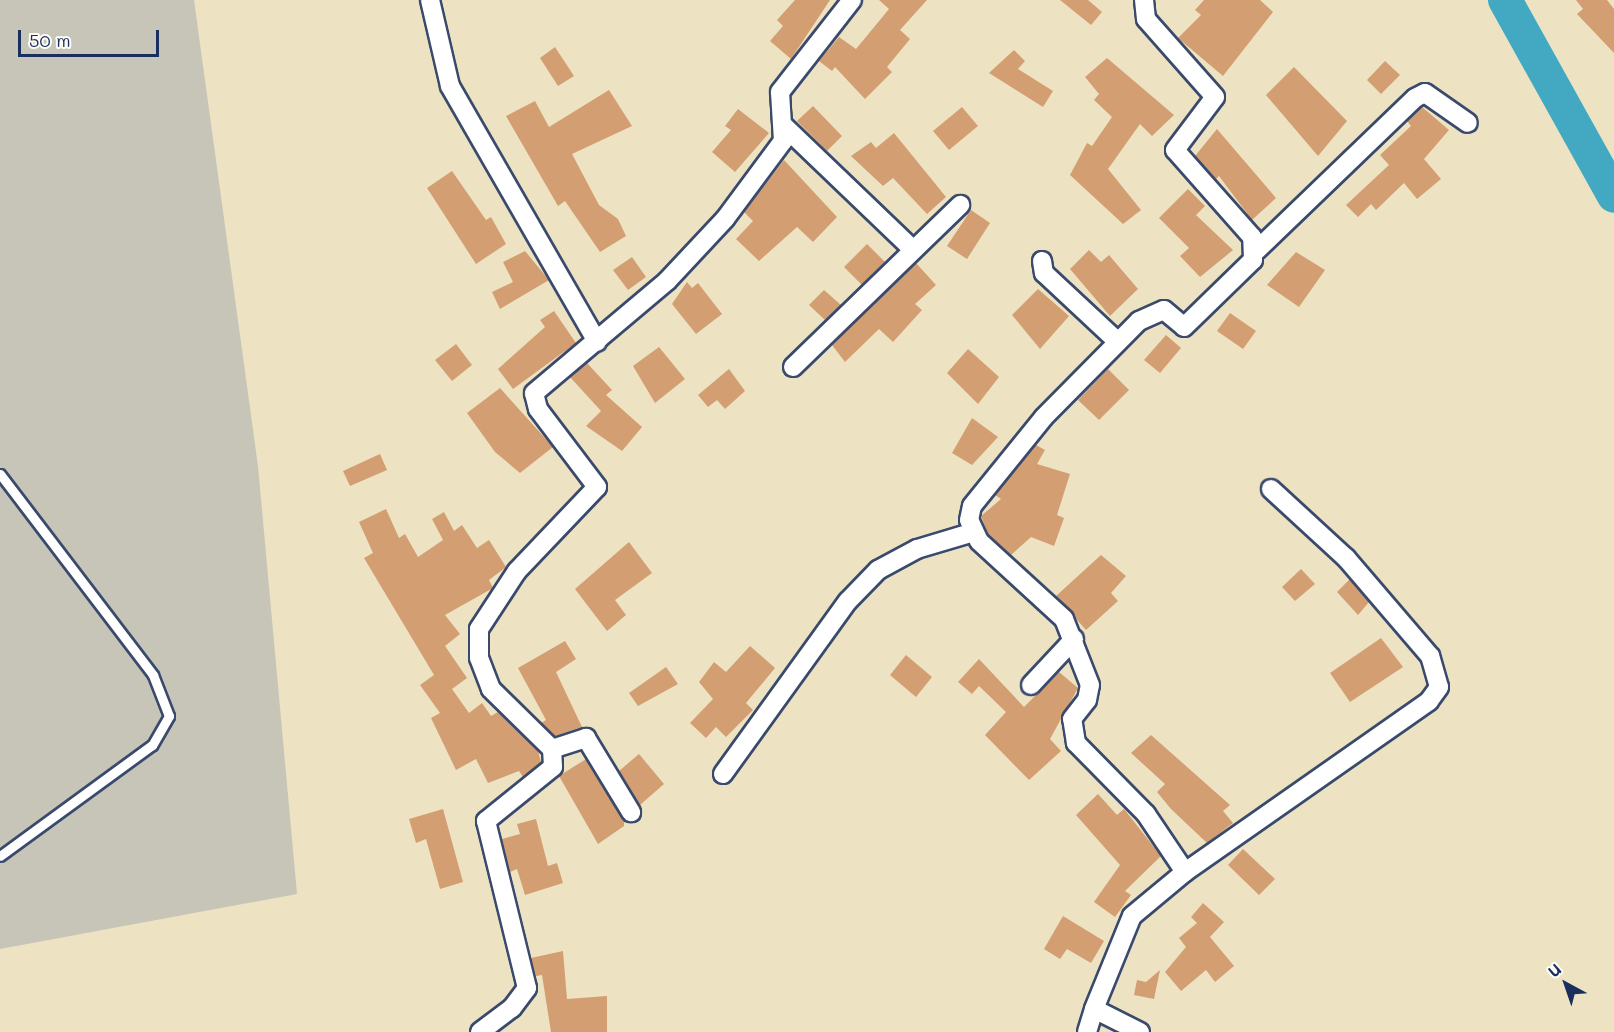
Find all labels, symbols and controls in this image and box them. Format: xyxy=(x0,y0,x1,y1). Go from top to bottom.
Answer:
scale bar xyxy=(21,18,162,56)
text: 50 m xyxy=(29,28,71,52)
north arrow xyxy=(1536,954,1596,1014)
text: U xyxy=(1543,958,1565,981)

